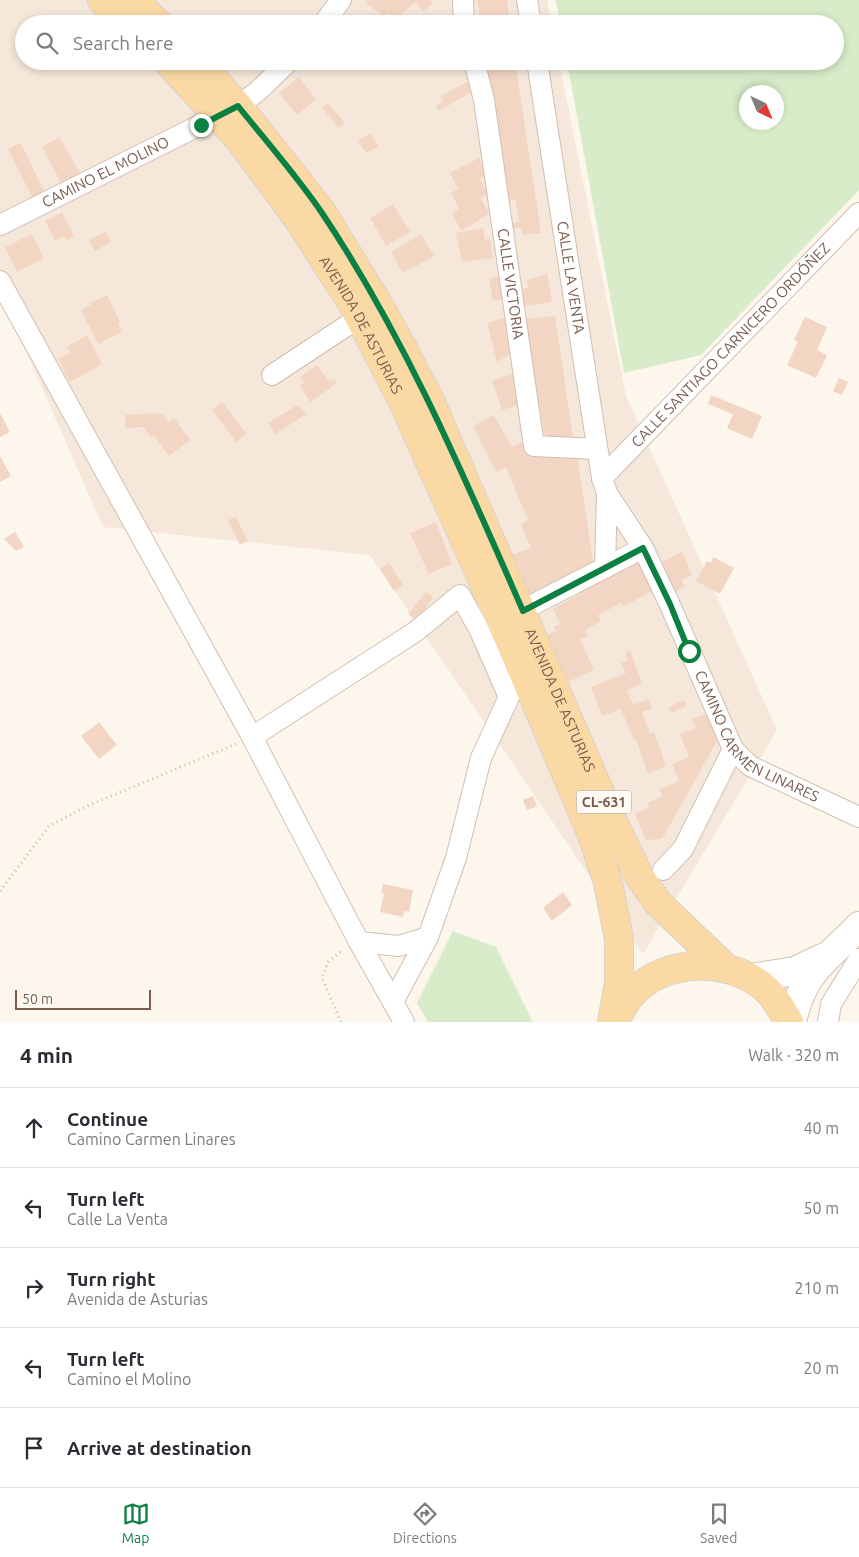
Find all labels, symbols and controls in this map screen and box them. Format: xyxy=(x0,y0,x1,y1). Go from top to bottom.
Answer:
search box xyxy=(15,15,844,70)
icon: search xyxy=(33,29,61,57)
text: Search here xyxy=(73,32,173,54)
north arrow xyxy=(739,85,784,130)
route end xyxy=(190,114,213,137)
street label: CAMINO EL MOLINO xyxy=(39,133,172,211)
street label: CALLE LA VENTA xyxy=(554,220,588,335)
street label: CALLE VICTORIA xyxy=(495,227,528,341)
street label: CALLE SANTIAGO CARNICERO ORDÓÑEZ xyxy=(628,239,833,450)
street label: AVENIDA DE ASTURIAS xyxy=(316,253,406,397)
street label: AVENIDA DE ASTURIAS xyxy=(522,625,599,775)
route start xyxy=(678,640,701,663)
street label: CAMINO CARMEN LINARES xyxy=(692,668,822,805)
road number: CL-631 xyxy=(576,790,632,814)
scale bar xyxy=(15,987,151,1010)
text: 50 m xyxy=(22,991,53,1007)
text: 4 min xyxy=(20,1043,73,1067)
text: Walk · 320 m xyxy=(748,1046,839,1064)
text: Continue xyxy=(67,1108,148,1130)
icon: ahead xyxy=(20,1114,48,1142)
text: 40 m xyxy=(803,1119,839,1137)
text: Camino Carmen Linares xyxy=(67,1130,236,1148)
text: Turn left xyxy=(67,1188,145,1210)
icon: left xyxy=(20,1194,48,1222)
text: 50 m xyxy=(803,1199,839,1217)
text: Calle La Venta xyxy=(67,1210,168,1228)
text: Turn right xyxy=(67,1268,155,1290)
icon: right xyxy=(20,1274,48,1302)
text: 210 m xyxy=(794,1279,839,1297)
text: Avenida de Asturias xyxy=(67,1290,208,1308)
text: Turn left xyxy=(67,1348,145,1370)
icon: left xyxy=(20,1354,48,1382)
text: 20 m xyxy=(803,1359,839,1377)
text: Camino el Molino xyxy=(67,1370,191,1388)
icon: arrive xyxy=(20,1434,48,1462)
text: Arrive at destination xyxy=(67,1437,252,1459)
tab: Map xyxy=(122,1500,150,1546)
tab: Directions xyxy=(393,1500,457,1546)
tab: Saved xyxy=(700,1500,737,1546)

